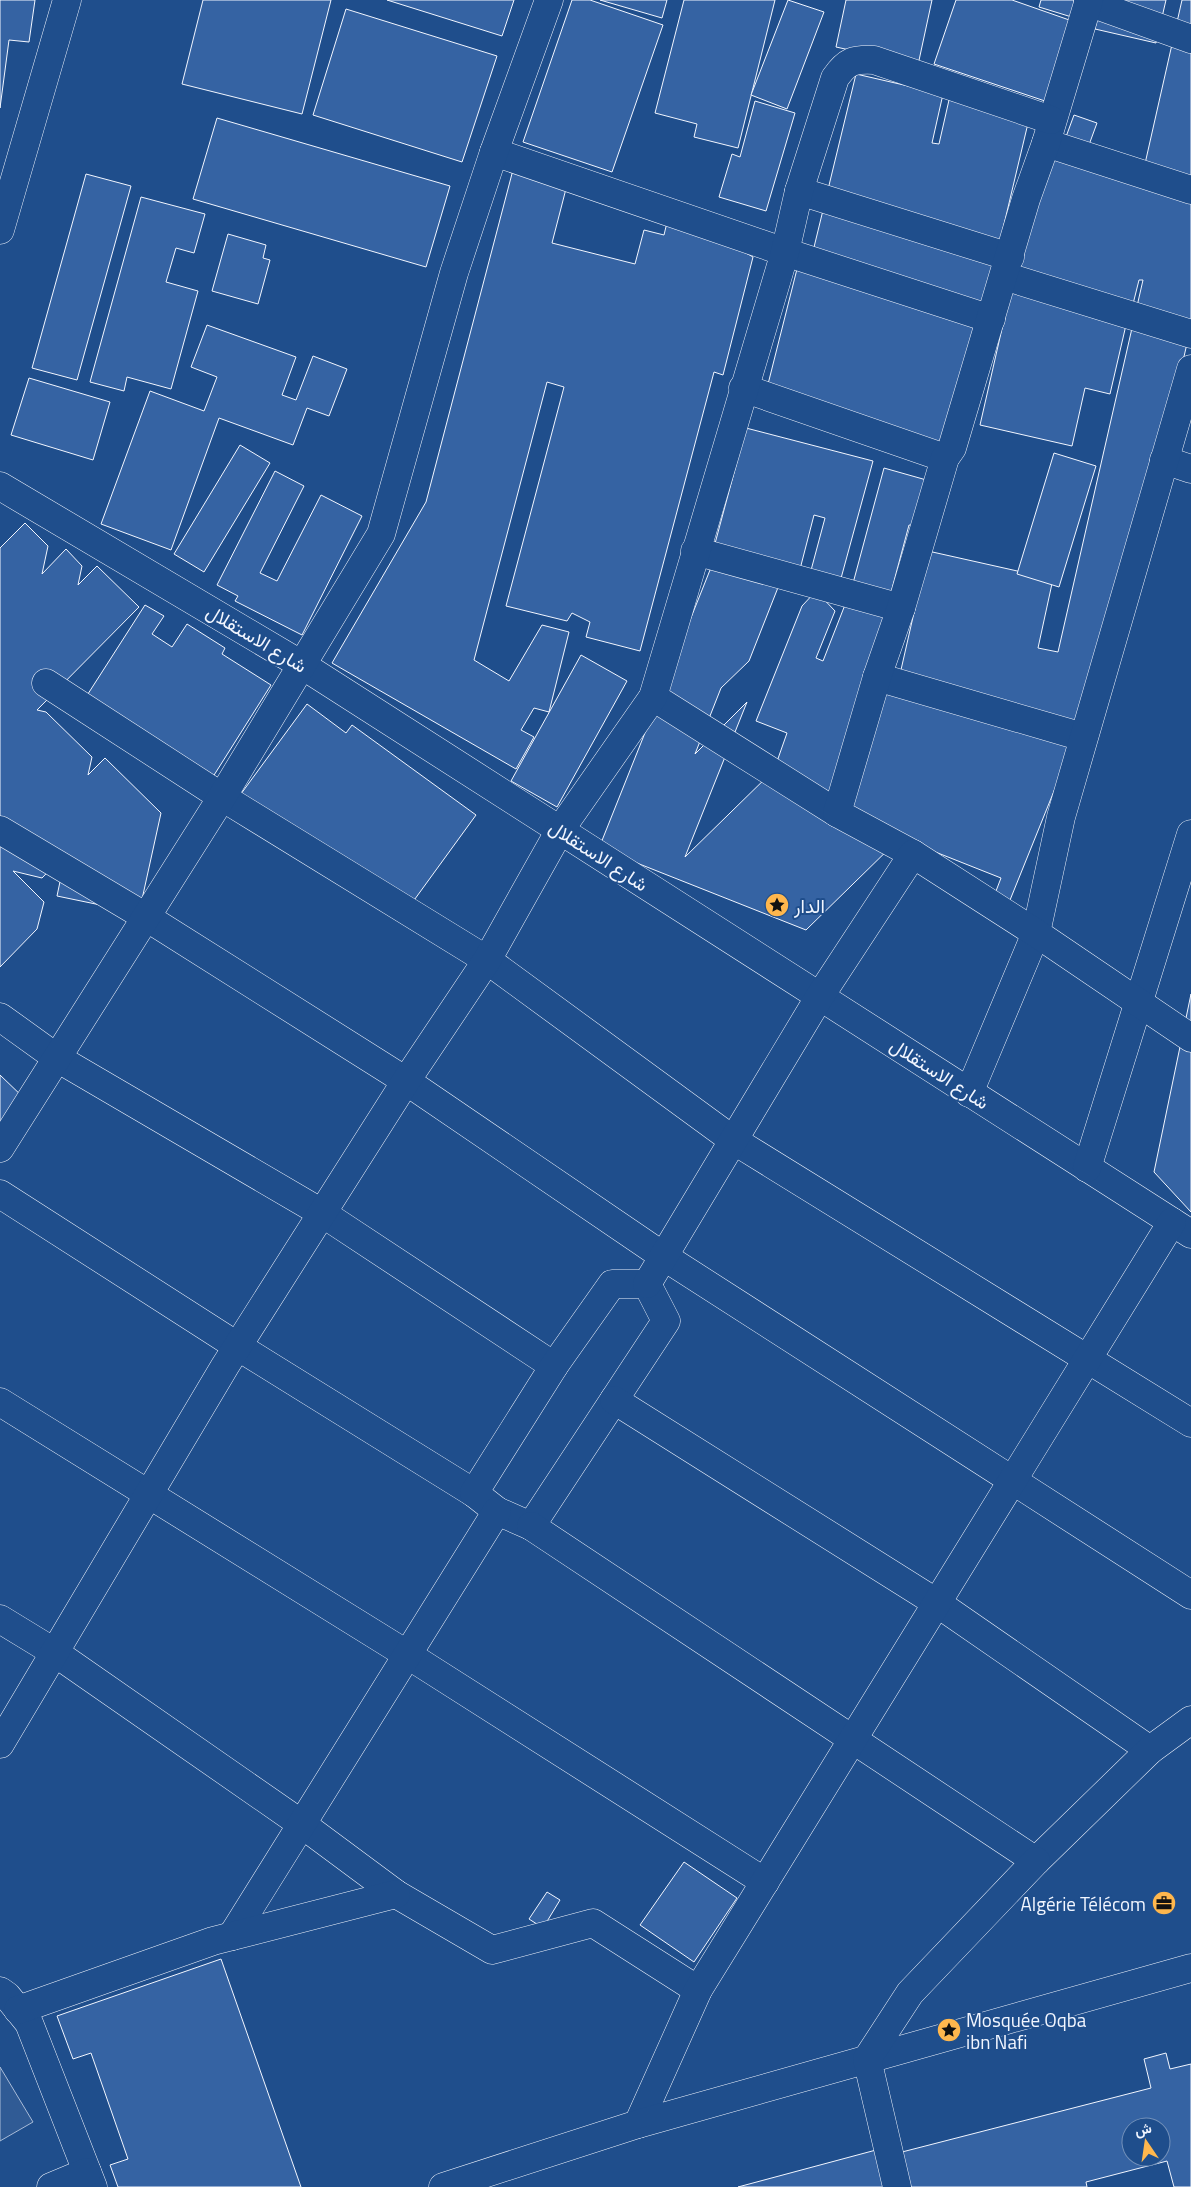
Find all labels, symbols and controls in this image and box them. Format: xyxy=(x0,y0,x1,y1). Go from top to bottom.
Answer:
street label: شارع الاستقلال xyxy=(201,596,313,680)
street label: شارع الاستقلال xyxy=(544,812,654,898)
place label: الدار xyxy=(793,891,825,920)
place icon: الدار xyxy=(764,892,790,918)
street label: شارع الاستقلال xyxy=(885,1030,995,1116)
place label: Algérie Télécom xyxy=(1020,1889,1146,1918)
office icon: Algérie Télécom xyxy=(1151,1890,1177,1916)
place label: Mosquée Oqba ibn Nafi xyxy=(966,2005,1087,2056)
place icon: Mosquée Oqba ibn Nafi xyxy=(936,2017,962,2043)
north arrow xyxy=(1121,2117,1171,2167)
text: ش xyxy=(1132,2117,1154,2141)

